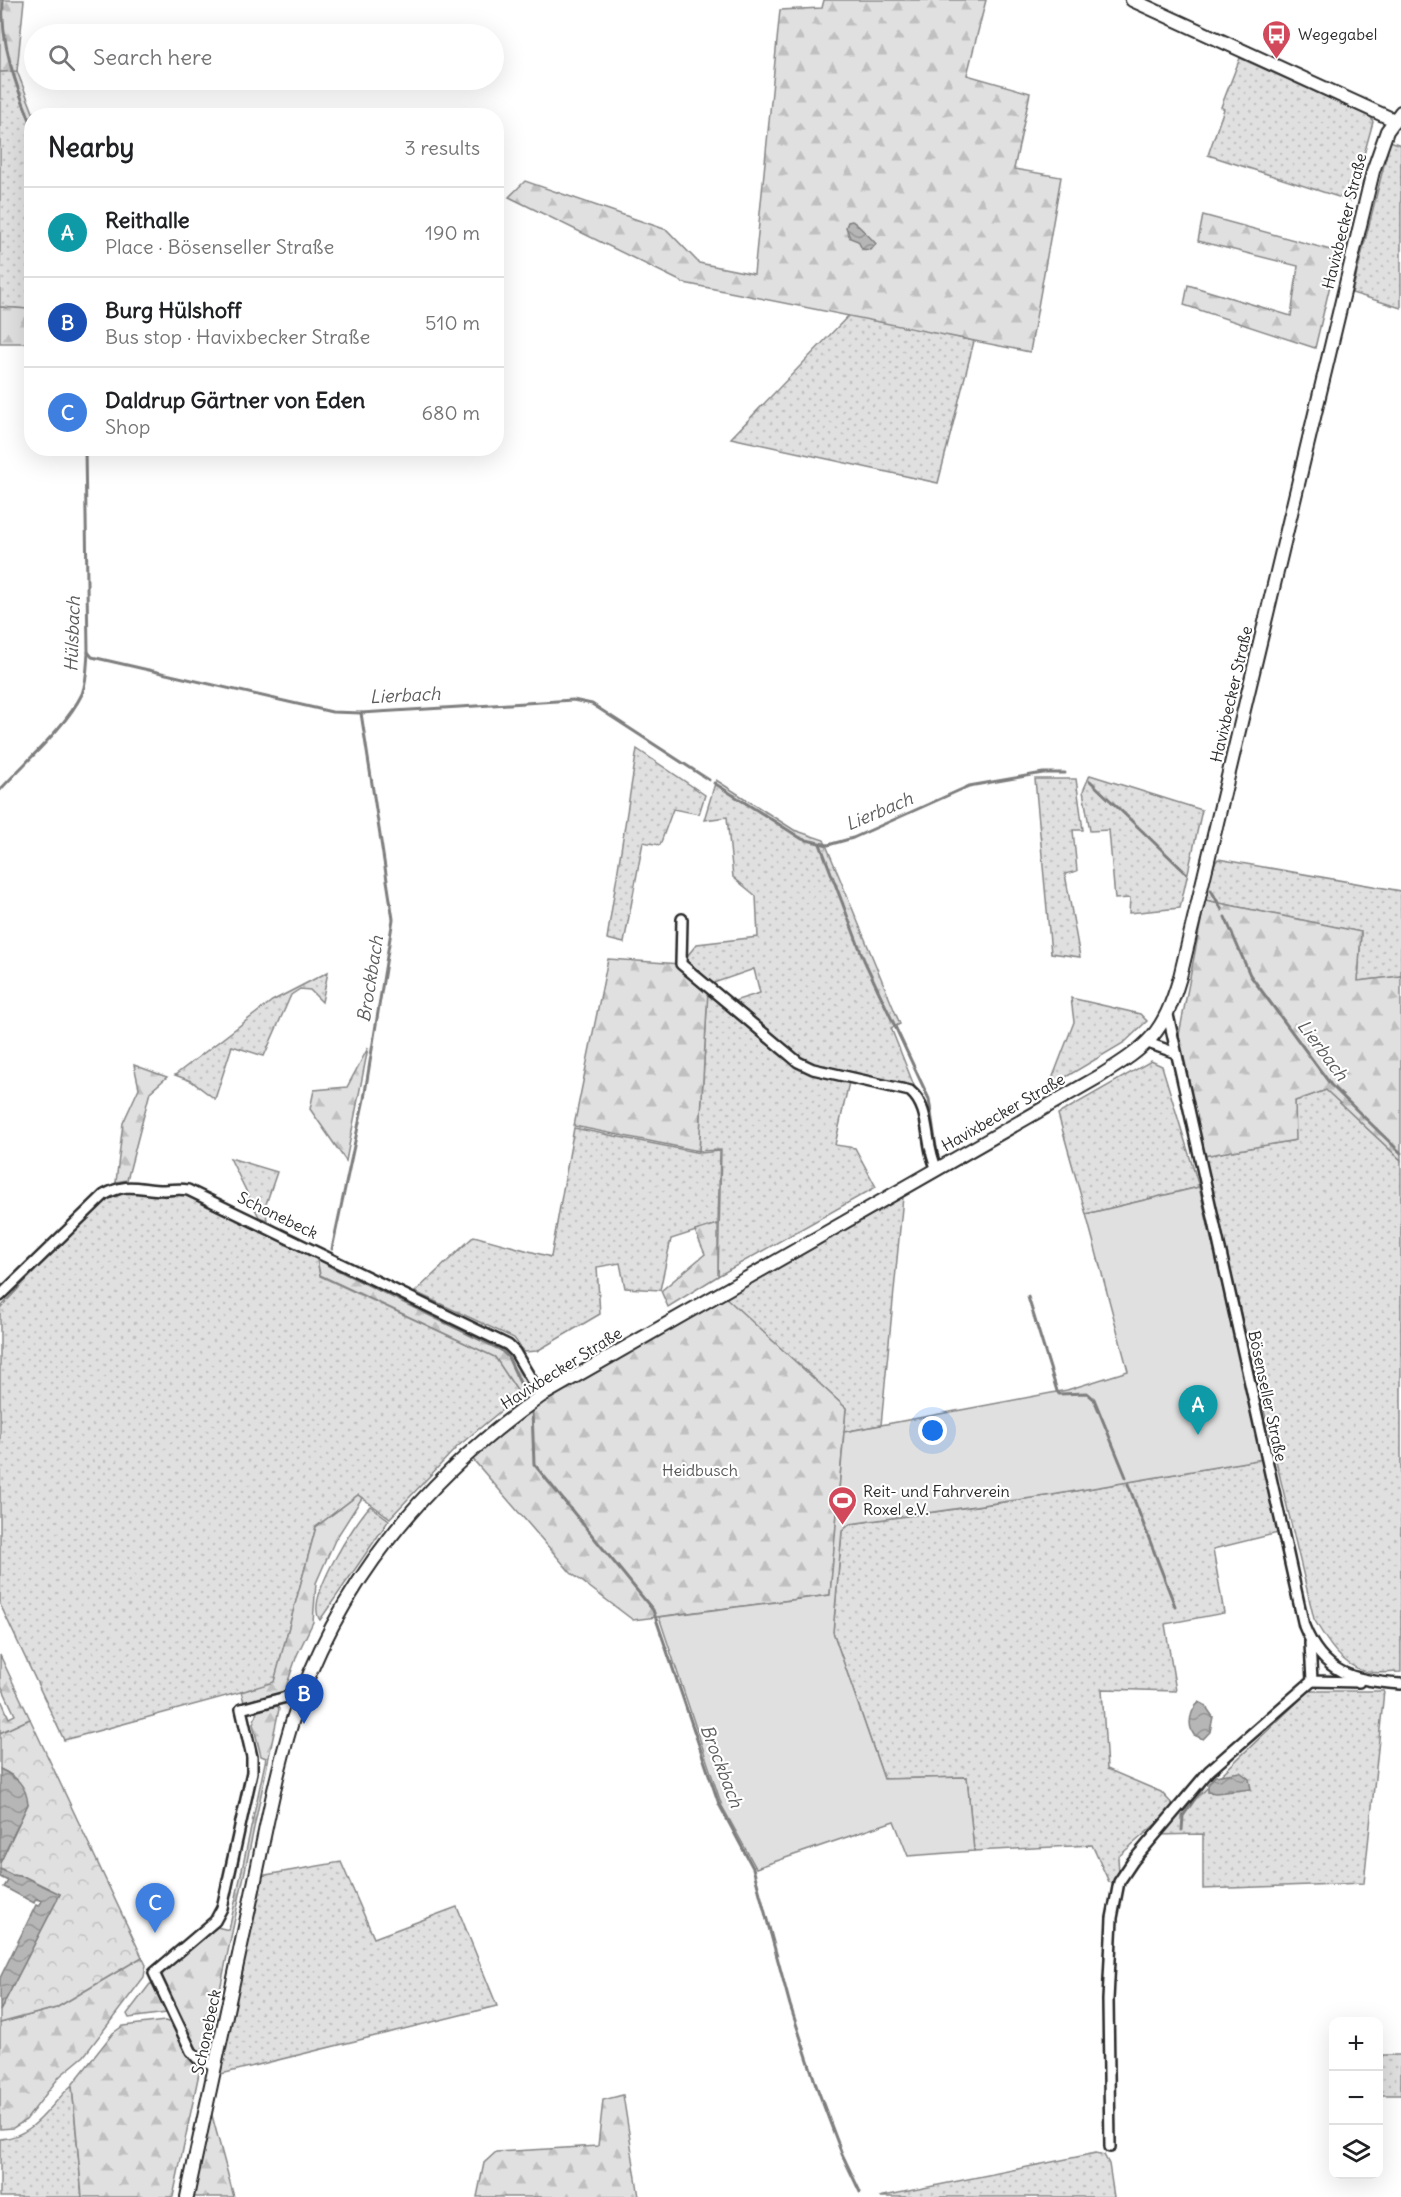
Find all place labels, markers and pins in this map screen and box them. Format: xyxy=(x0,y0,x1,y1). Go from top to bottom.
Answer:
bus stop icon: Wegegabel xyxy=(1261,18,1293,60)
place label: Wegegabel xyxy=(1298,24,1377,44)
pin: A xyxy=(1178,1386,1218,1435)
place label: Reit- und Fahrverein Roxel e.V. xyxy=(863,1481,1010,1519)
sports icon: Reit- und Fahrverein Roxel e.V. xyxy=(826,1484,858,1526)
pin: B xyxy=(284,1674,324,1724)
pin: C xyxy=(136,1884,174,1933)

